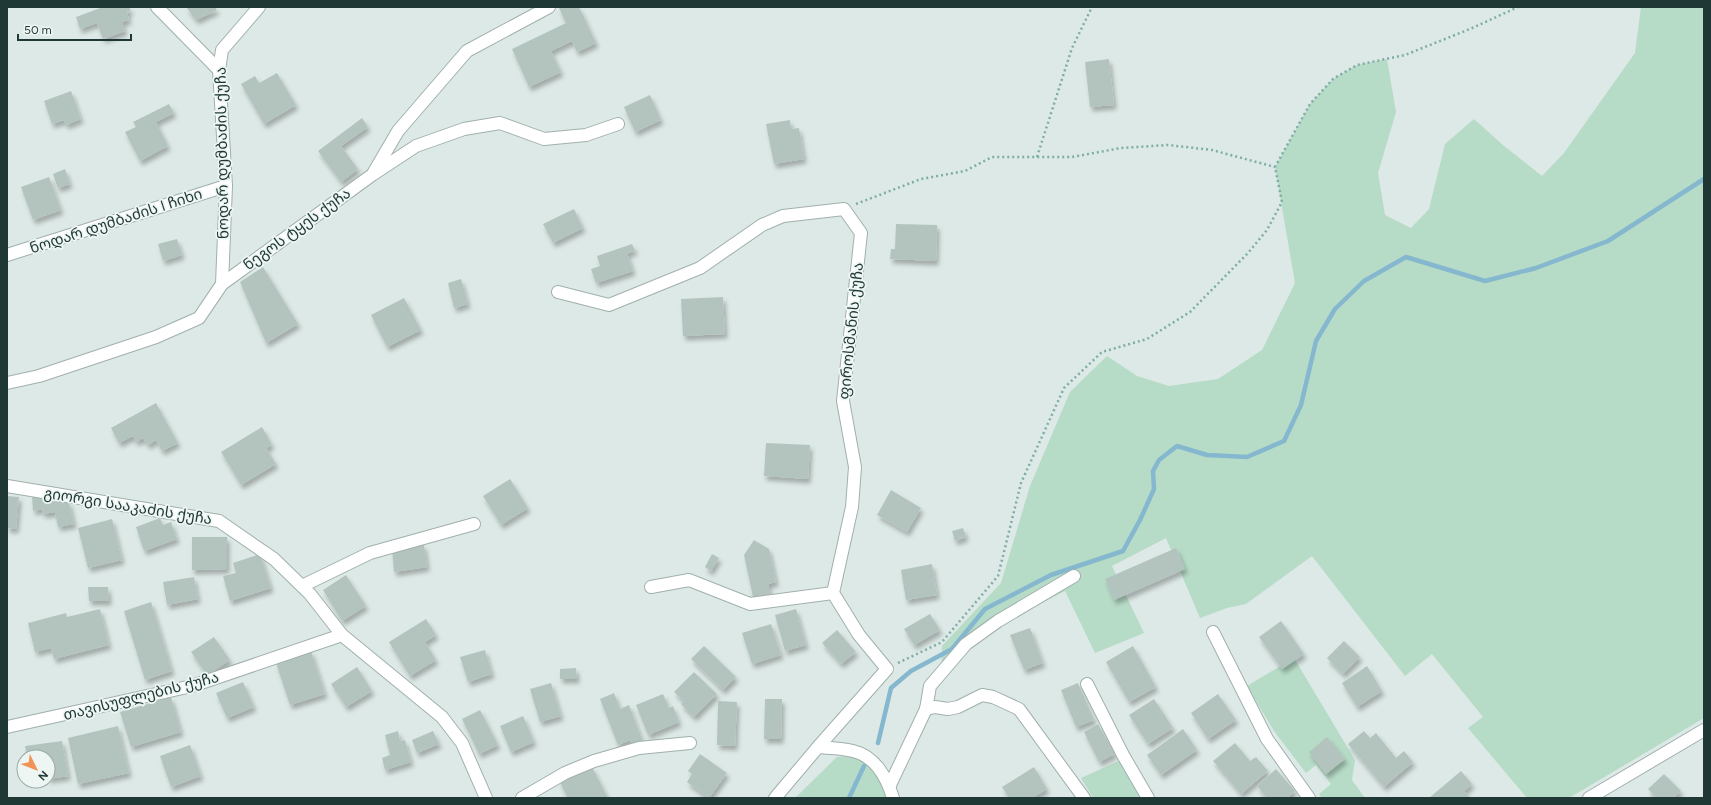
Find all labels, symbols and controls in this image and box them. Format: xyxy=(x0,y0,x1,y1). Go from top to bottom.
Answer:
scale bar xyxy=(18,16,131,42)
text: 50 m xyxy=(24,23,52,37)
street label: ნოდარ დუმბაძის ქუჩა xyxy=(211,67,233,239)
street label: ნეგოს ტყეს ქუჩა xyxy=(240,184,354,274)
street label: ნოდარ დუმბაძის I ჩიხი xyxy=(27,185,205,257)
street label: ფიროსმანის ქუჩა xyxy=(835,262,867,400)
street label: გიორგი სააკაძის ქუჩა xyxy=(43,484,213,528)
street label: თავისუფლების ქუჩა xyxy=(61,668,221,724)
north arrow xyxy=(16,749,56,789)
text: N xyxy=(35,768,51,783)

